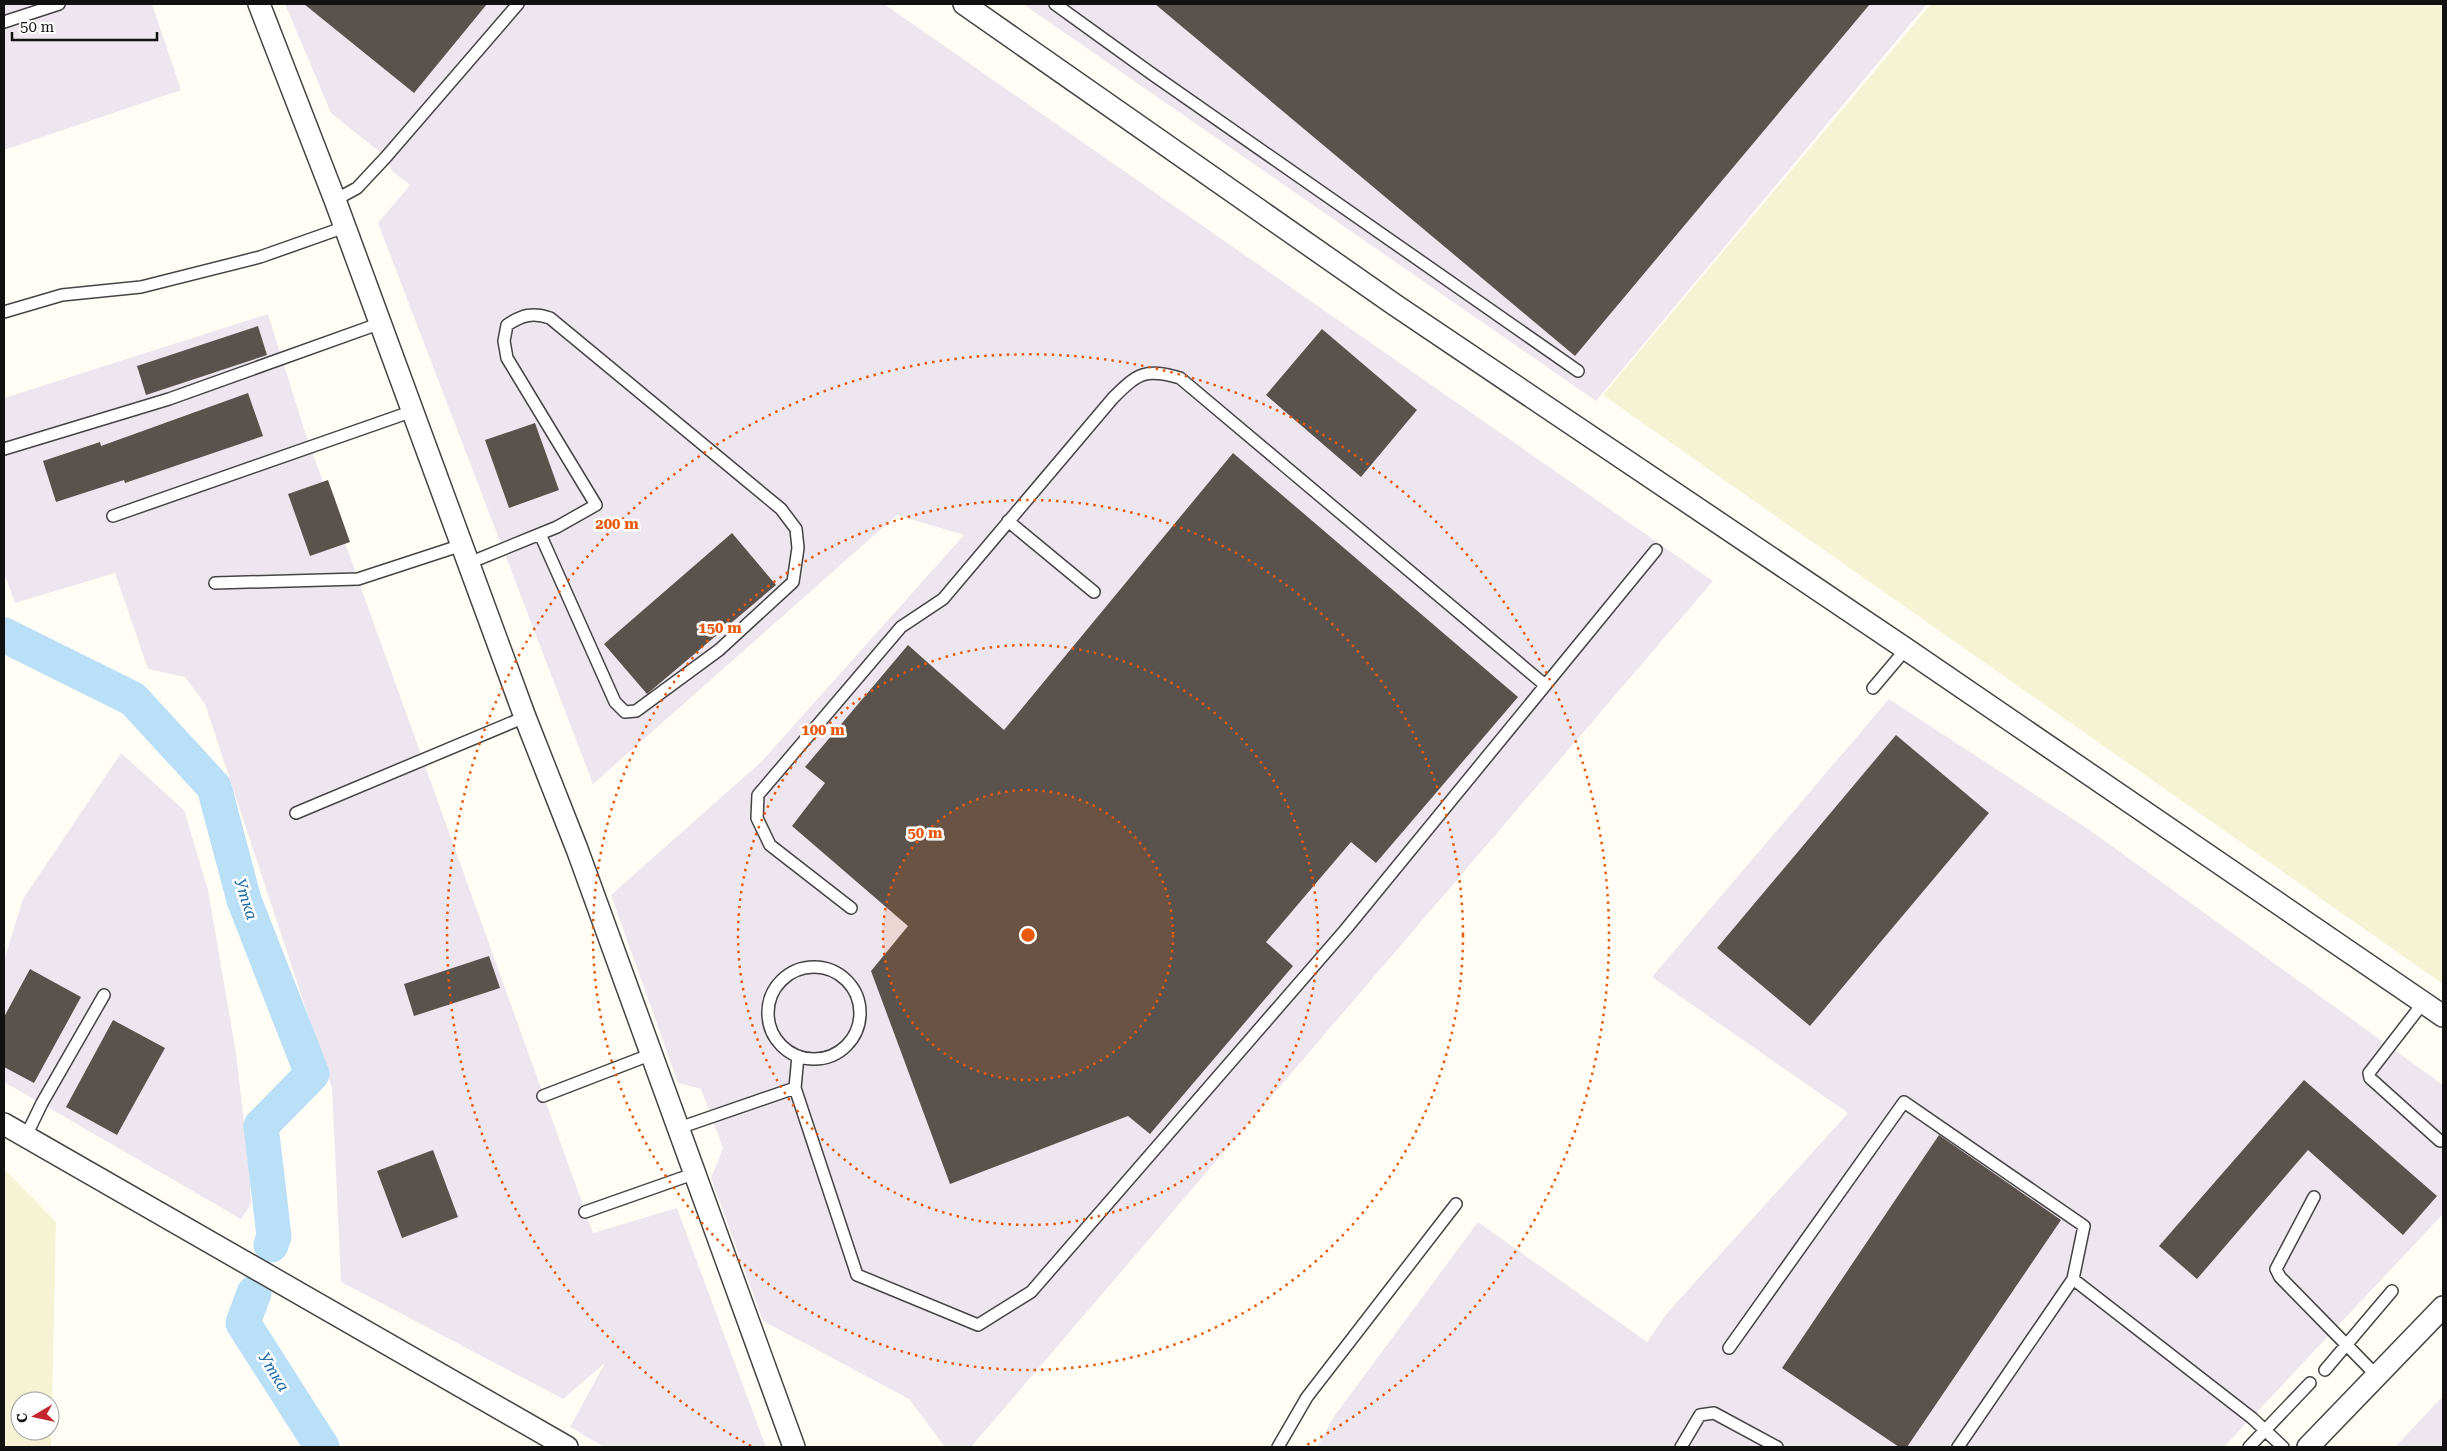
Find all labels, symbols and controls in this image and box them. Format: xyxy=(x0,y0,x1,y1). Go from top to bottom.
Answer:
scale bar xyxy=(12,10,158,42)
text: 50 m xyxy=(20,18,55,36)
text: 200 m xyxy=(595,515,639,533)
text: 150 m xyxy=(698,619,742,637)
text: 100 m xyxy=(801,721,845,739)
text: 50 m xyxy=(907,824,943,842)
water label: Утка xyxy=(230,876,262,923)
centre of rings xyxy=(1019,926,1037,944)
water label: Утка xyxy=(255,1349,294,1395)
north arrow xyxy=(10,1391,60,1441)
text: С xyxy=(13,1412,31,1424)

